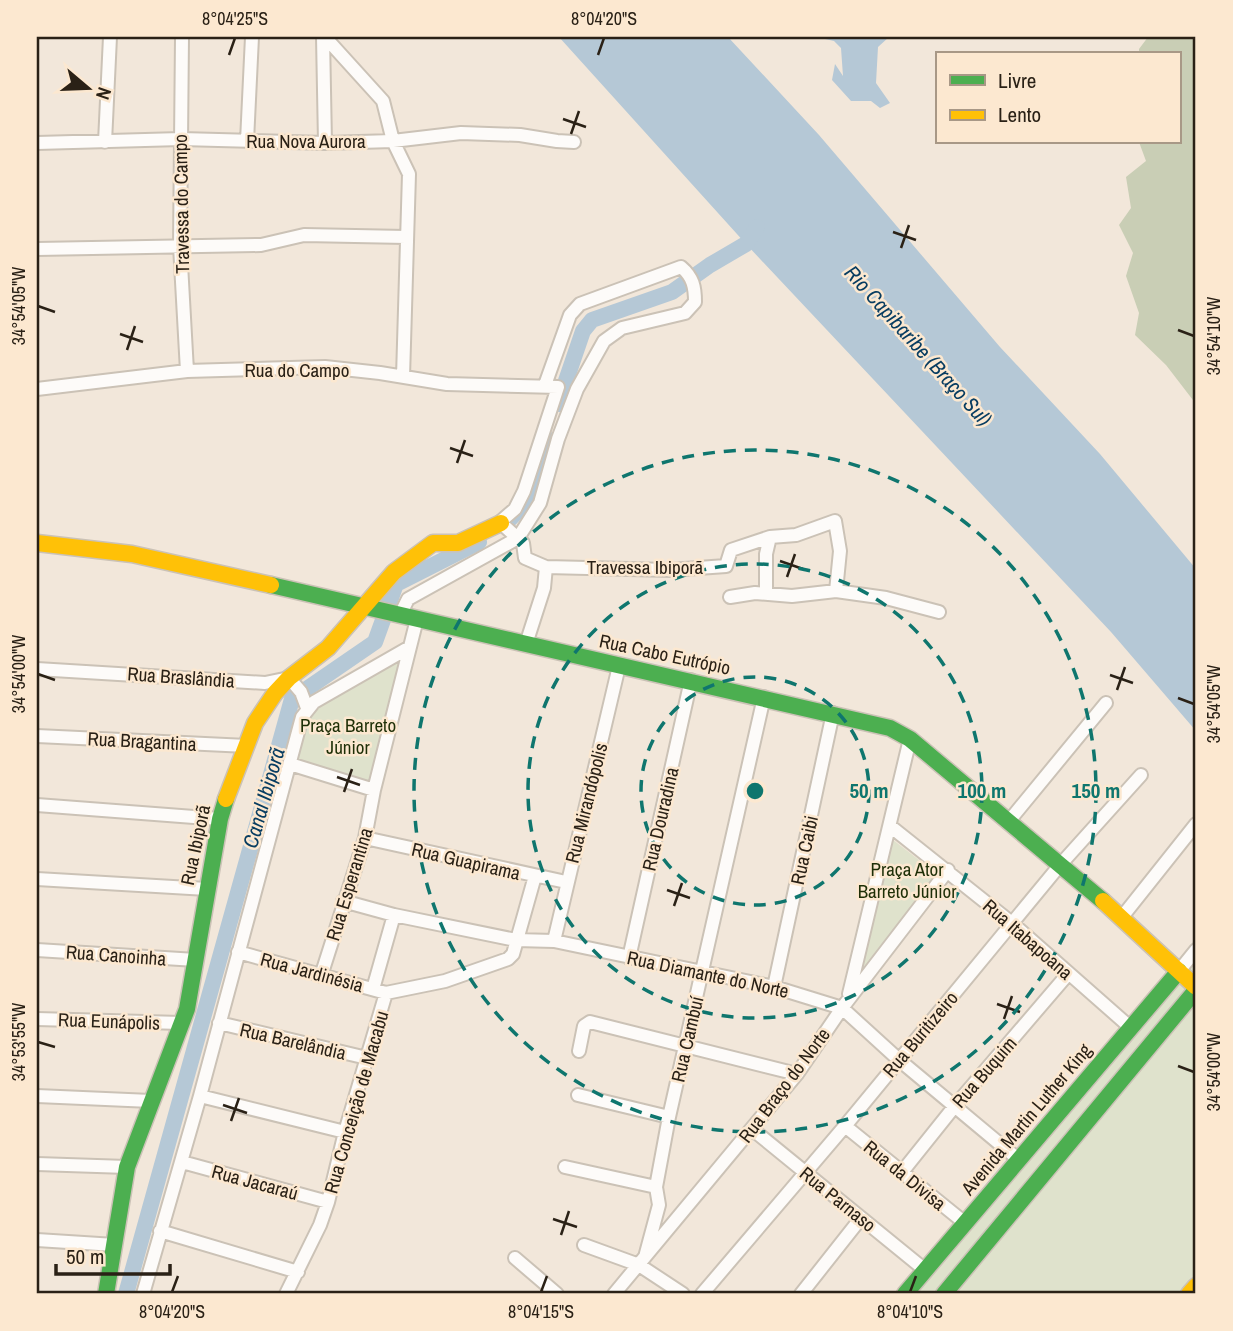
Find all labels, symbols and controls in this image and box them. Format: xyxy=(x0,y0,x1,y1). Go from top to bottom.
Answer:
text: 8°04'25"S xyxy=(202,6,268,31)
text: 8°04'20"S xyxy=(571,6,637,31)
north arrow xyxy=(52,52,122,122)
legend xyxy=(936,52,1180,144)
text: Livre xyxy=(998,66,1036,95)
text: N xyxy=(90,84,118,103)
text: Lento xyxy=(998,100,1041,129)
street label: Rua Nova Aurora xyxy=(246,128,366,154)
street label: Travessa do Campo xyxy=(167,134,195,274)
water label: Rio Capibaribe (Braço Sul) xyxy=(838,259,999,433)
text: 34°54'05"W xyxy=(6,267,31,345)
text: 34°54'10"W xyxy=(1201,297,1226,375)
street label: Rua do Campo xyxy=(245,357,349,383)
street label: Travessa Ibiporã xyxy=(587,554,704,580)
street label: Rua Cabo Eutrópio xyxy=(597,627,733,681)
text: 34°54'00"W xyxy=(6,635,31,713)
street label: Rua Braslândia xyxy=(127,660,236,694)
text: 34°54'05"W xyxy=(1201,665,1226,743)
park label: Praça Barreto Júnior xyxy=(300,712,396,760)
street label: Rua Bragantina xyxy=(87,725,198,757)
street label: Rua Mirandópolis xyxy=(559,740,614,866)
water label: Canal Ibiporã xyxy=(235,744,292,852)
street label: Rua Douradina xyxy=(635,764,685,873)
text: 50 m xyxy=(849,776,889,805)
text: 100 m xyxy=(958,776,1006,805)
text: 150 m xyxy=(1072,776,1120,805)
centre of rings xyxy=(743,779,767,803)
street label: Rua Ibiporã xyxy=(174,802,216,888)
street label: Rua Caibi xyxy=(784,813,824,887)
street label: Rua Esperantina xyxy=(319,824,379,944)
street label: Rua Guapirama xyxy=(409,836,523,886)
park label: Praça Ator Barreto Júnior xyxy=(858,856,957,904)
street label: Rua Itabapoana xyxy=(978,893,1079,985)
street label: Rua Canoinha xyxy=(65,939,167,971)
street label: Rua Diamante do Norte xyxy=(625,944,791,1004)
street label: Rua Jardinésia xyxy=(258,946,367,998)
street label: Rua Buritizeiro xyxy=(876,986,964,1082)
street label: Rua Cambuí xyxy=(664,993,710,1085)
text: 34°53'55"W xyxy=(6,1003,31,1081)
street label: Rua Eunápolis xyxy=(57,1006,161,1036)
street label: Rua Conceição de Macabu xyxy=(317,1008,395,1196)
street label: Rua Barelândia xyxy=(237,1016,349,1066)
street label: Rua Braço do Norte xyxy=(732,1022,836,1148)
street label: Rua Buquim xyxy=(946,1031,1022,1113)
text: 34°54'00"W xyxy=(1201,1033,1226,1111)
street label: Avenida Martin Luther King xyxy=(954,1038,1097,1201)
street label: Rua da Divisa xyxy=(858,1134,952,1216)
street label: Rua Jacaraú xyxy=(209,1158,301,1206)
street label: Rua Parnaso xyxy=(794,1160,882,1238)
scale bar xyxy=(56,1233,170,1277)
text: 50 m xyxy=(66,1242,104,1271)
text: 8°04'20"S xyxy=(139,1299,205,1324)
text: 8°04'15"S xyxy=(508,1299,574,1324)
text: 8°04'10"S xyxy=(877,1299,943,1324)

